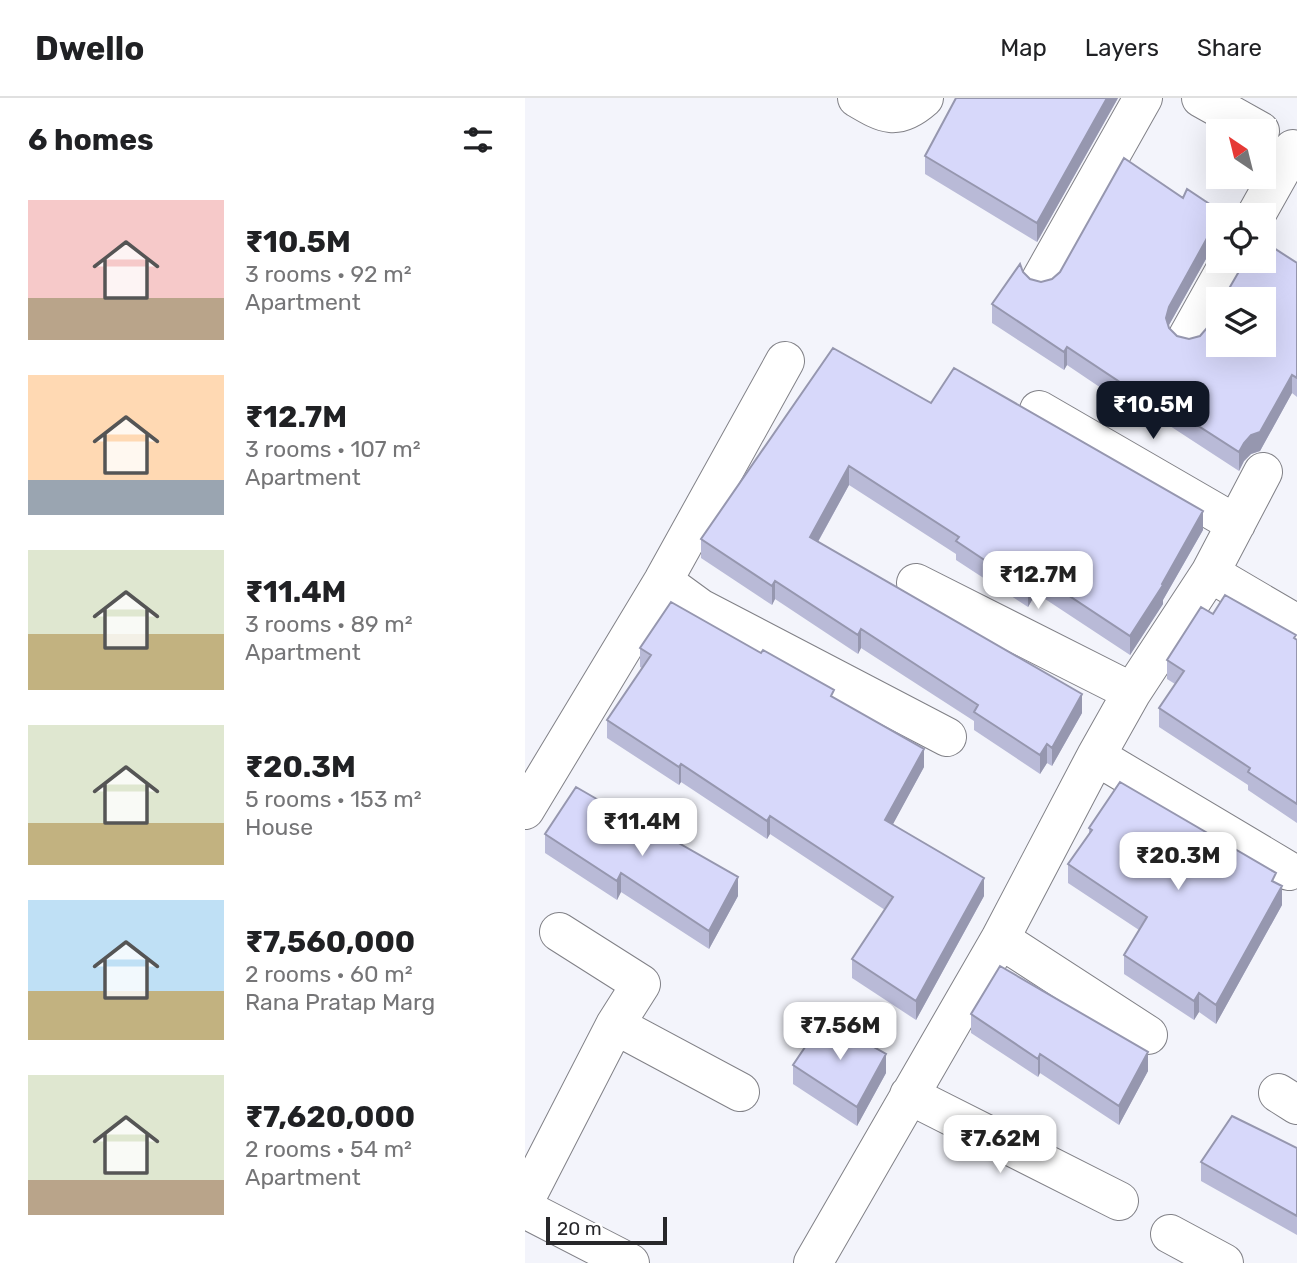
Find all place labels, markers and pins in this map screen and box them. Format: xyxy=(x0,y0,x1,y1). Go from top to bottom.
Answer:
pin: ₹10.5M xyxy=(1096,382,1210,441)
pin: ₹12.7M xyxy=(981,552,1095,611)
pin: ₹11.4M xyxy=(585,798,699,858)
pin: ₹20.3M xyxy=(1121,832,1235,892)
pin: ₹7.56M xyxy=(783,1002,897,1062)
pin: ₹7.62M xyxy=(943,1116,1057,1175)

